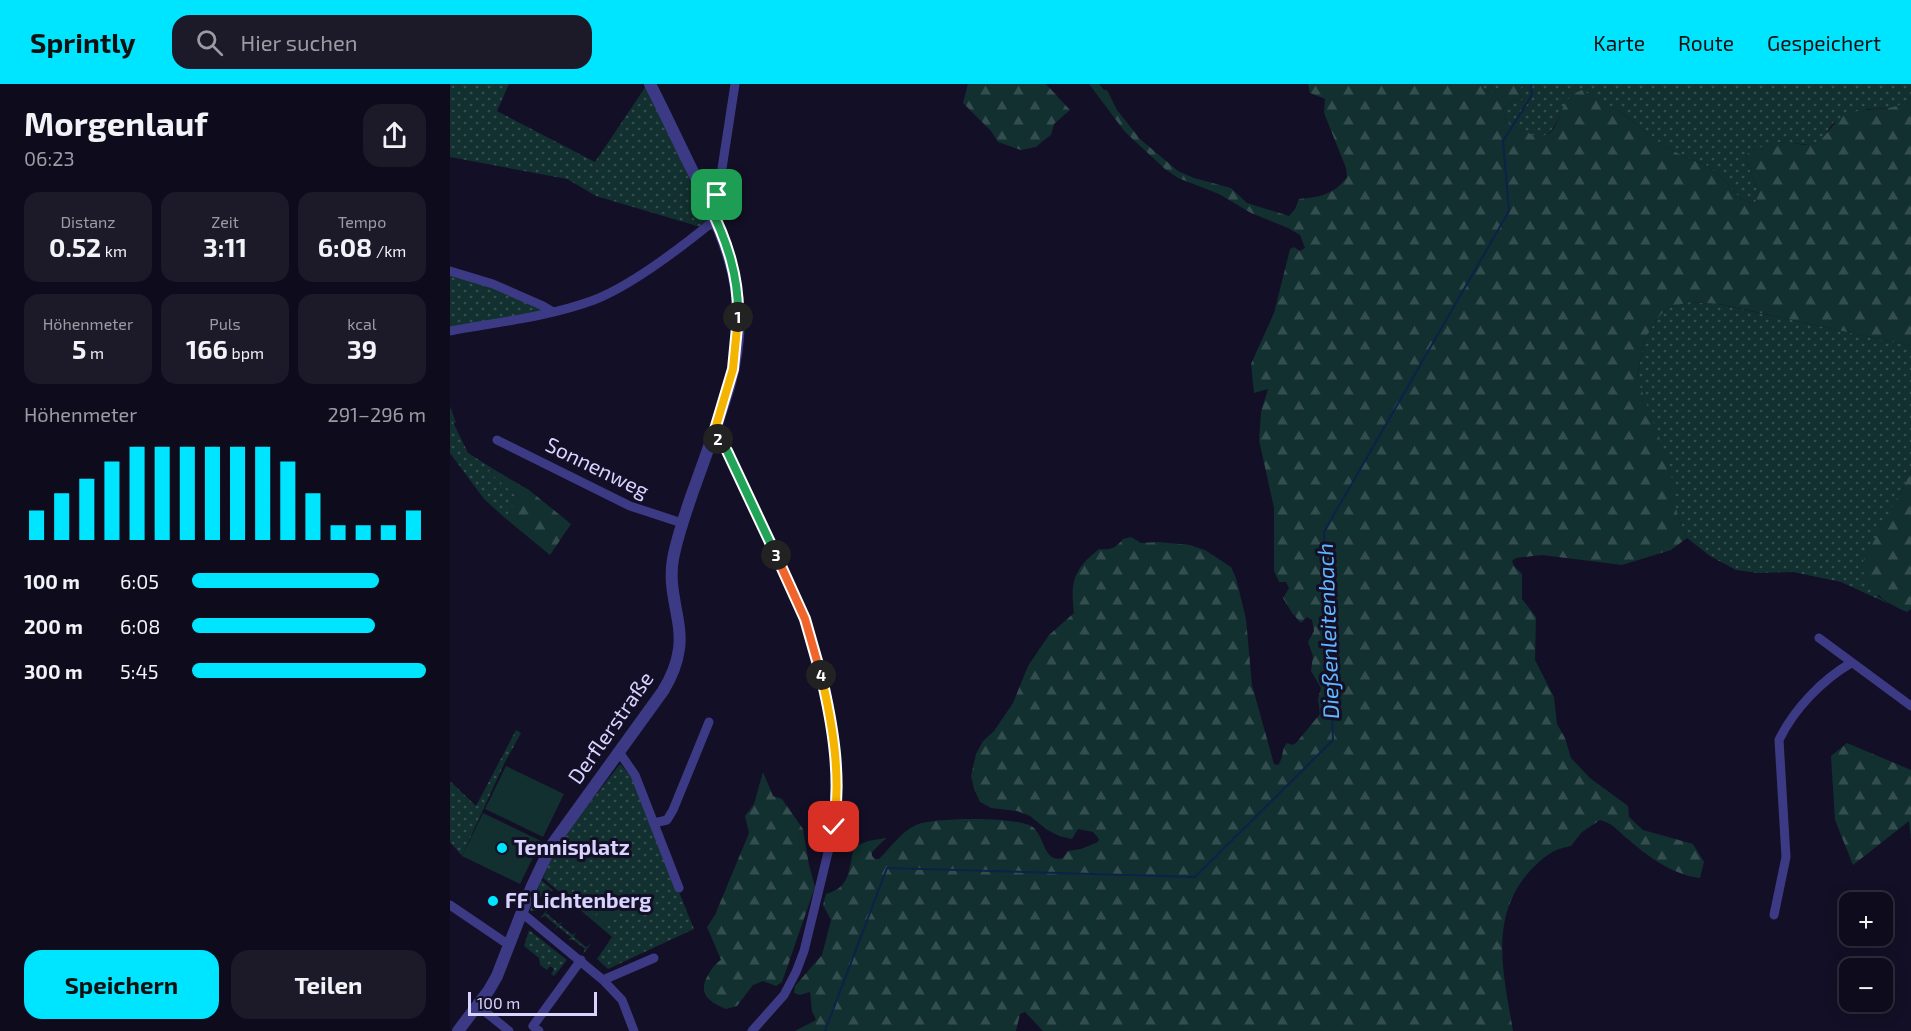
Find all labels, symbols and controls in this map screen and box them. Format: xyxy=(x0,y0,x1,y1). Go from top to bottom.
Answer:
search box xyxy=(172,15,592,69)
text: Sprintly xyxy=(30,25,136,59)
icon: search xyxy=(193,26,226,59)
text: Hier suchen xyxy=(241,29,358,55)
text: Karte xyxy=(1593,30,1645,55)
text: Route xyxy=(1678,30,1734,55)
text: Gespeichert xyxy=(1767,30,1881,55)
text: Morgenlauf xyxy=(24,103,208,143)
button: share xyxy=(363,104,426,167)
text: 06:23 xyxy=(24,146,75,170)
pin xyxy=(691,169,742,220)
icon: arrive xyxy=(700,178,733,211)
text: Distanz xyxy=(60,212,116,231)
text: Zeit xyxy=(211,212,239,231)
text: Tempo xyxy=(338,212,386,231)
text: 0.52 xyxy=(49,231,101,262)
text: 3:11 xyxy=(203,231,247,262)
text: 6:08 xyxy=(318,231,372,262)
text: km xyxy=(101,241,127,260)
text: /km xyxy=(372,241,406,260)
pin: 1 xyxy=(723,302,753,332)
text: 1 xyxy=(735,307,741,326)
text: Höhenmeter xyxy=(43,314,133,333)
text: Puls xyxy=(209,314,241,333)
text: kcal xyxy=(347,314,377,333)
text: 5 xyxy=(72,333,86,364)
text: 166 xyxy=(186,333,228,364)
text: 39 xyxy=(347,333,377,364)
text: m xyxy=(86,343,104,362)
text: bpm xyxy=(228,343,264,362)
text: Höhenmeter xyxy=(24,402,137,426)
text: 291–296 m xyxy=(327,402,426,426)
pin: 2 xyxy=(703,424,733,454)
text: 2 xyxy=(713,429,723,448)
street label: Sonnenweg xyxy=(542,431,654,503)
pin: 3 xyxy=(761,540,791,570)
water label: Dießenleitenbach xyxy=(1311,543,1343,720)
text: 3 xyxy=(771,545,781,564)
text: 100 m xyxy=(24,569,80,593)
text: 6:05 xyxy=(120,569,159,593)
text: 200 m xyxy=(24,614,83,638)
text: 6:08 xyxy=(120,614,160,638)
text: 300 m xyxy=(24,659,83,683)
text: 5:45 xyxy=(120,659,158,683)
pin: 4 xyxy=(806,660,836,690)
text: 4 xyxy=(816,665,826,684)
street label: Derflerstraße xyxy=(562,666,658,788)
pin xyxy=(808,801,859,852)
icon: check xyxy=(817,810,850,843)
place label: Tennisplatz xyxy=(514,834,630,859)
marker: Tennisplatz xyxy=(495,841,509,855)
place label: FF Lichtenberg xyxy=(505,887,651,912)
map controls xyxy=(1839,892,1893,1012)
button: + xyxy=(1839,892,1893,946)
marker: FF Lichtenberg xyxy=(486,894,500,908)
button: Speichern xyxy=(24,950,219,1019)
button: Teilen xyxy=(231,950,426,1019)
button: − xyxy=(1839,958,1893,1012)
scale bar xyxy=(468,989,597,1016)
text: 100 m xyxy=(477,993,520,1012)

